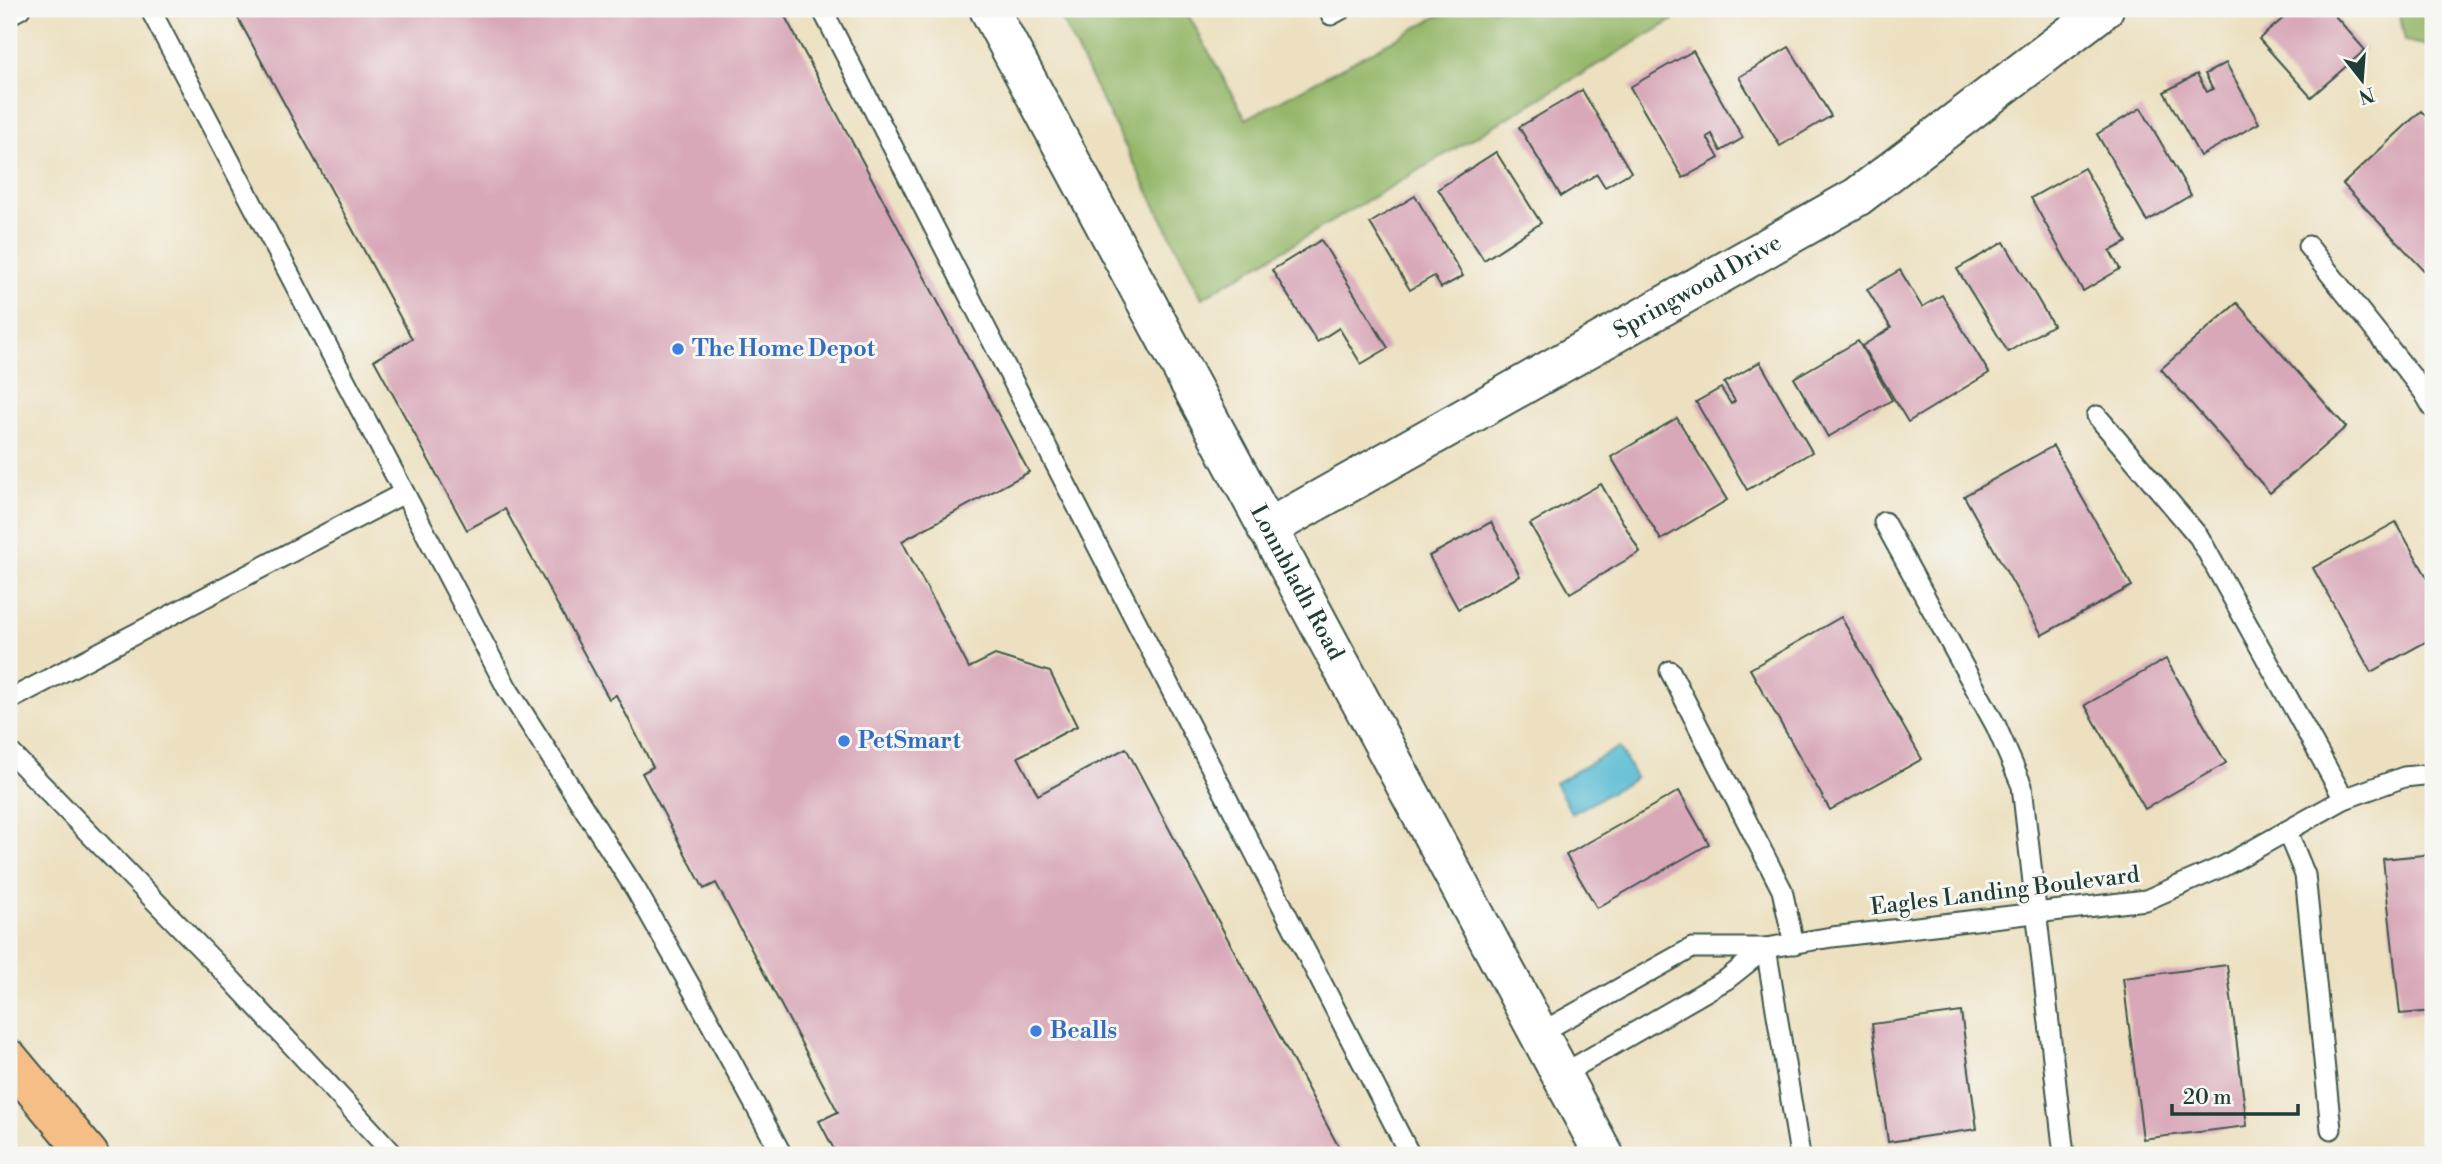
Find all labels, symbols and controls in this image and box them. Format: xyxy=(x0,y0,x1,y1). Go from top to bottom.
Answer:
north arrow xyxy=(2326,46,2396,116)
text: N xyxy=(2356,82,2377,109)
street label: Springwood Drive xyxy=(1609,228,1786,345)
place label: The Home Depot xyxy=(692,335,876,363)
marker: The Home Depot xyxy=(670,341,686,357)
street label: Lonnbladh Road xyxy=(1244,500,1350,665)
place label: PetSmart xyxy=(858,727,962,755)
marker: PetSmart xyxy=(836,733,852,749)
street label: Eagles Landing Boulevard xyxy=(1869,861,2141,921)
place label: Bealls xyxy=(1050,1017,1117,1045)
marker: Bealls xyxy=(1028,1023,1044,1039)
scale bar xyxy=(2172,1073,2298,1117)
text: 20 m xyxy=(2183,1085,2232,1111)

